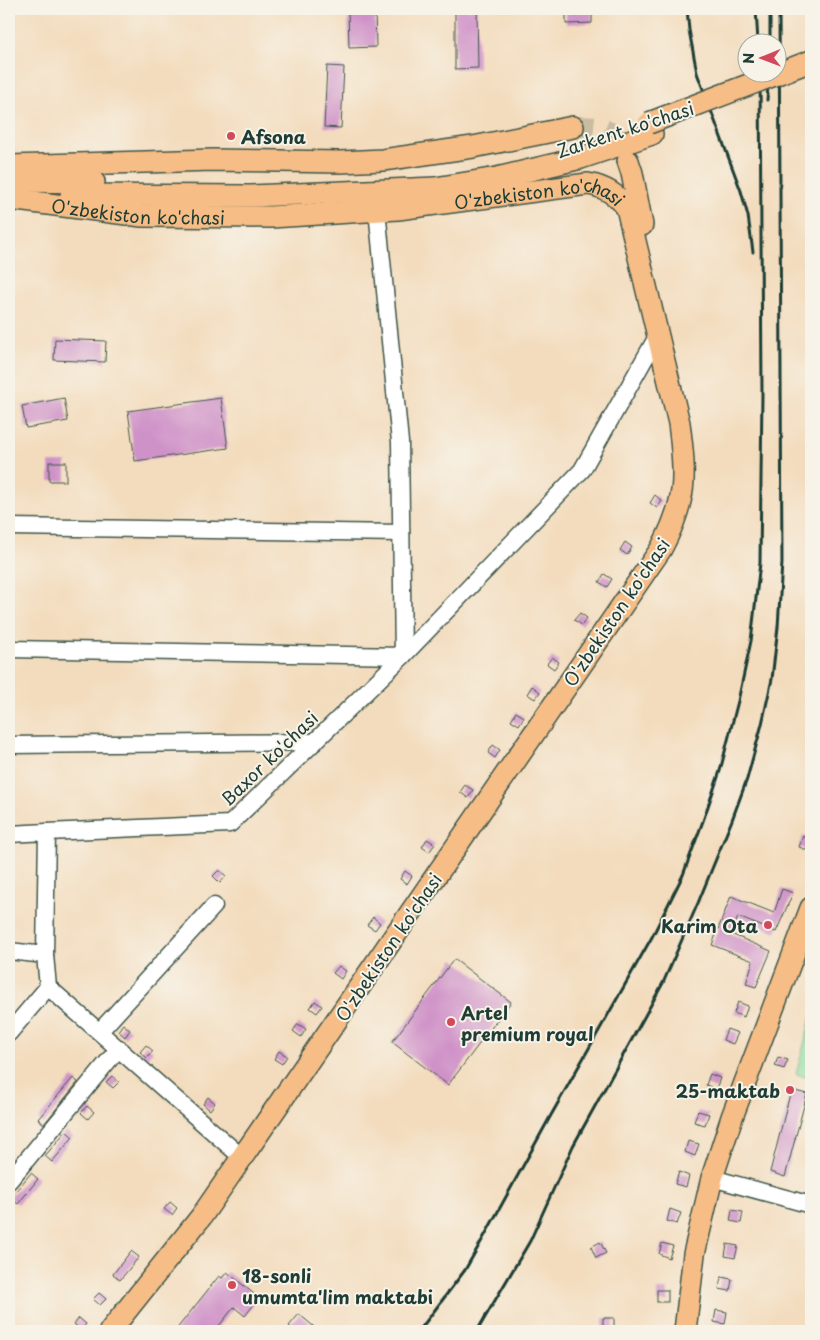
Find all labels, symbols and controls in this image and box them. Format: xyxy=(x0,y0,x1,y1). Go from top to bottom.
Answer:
north arrow xyxy=(738,32,788,82)
text: N xyxy=(738,53,759,64)
street label: Zarkent ko'chasi xyxy=(553,94,697,164)
place label: Afsona xyxy=(241,123,306,150)
marker: Afsona xyxy=(225,130,237,142)
street label: O'zbekiston ko'chasi xyxy=(452,170,632,215)
street label: O'zbekiston ko'chasi xyxy=(50,191,225,230)
street label: O'zbekiston ko'chasi xyxy=(556,532,676,692)
street label: Baxor ko'chasi xyxy=(214,704,324,812)
street label: O'zbekiston ko'chasi xyxy=(328,867,448,1027)
place label: Karim Ota xyxy=(661,912,758,939)
marker: Karim Ota xyxy=(762,919,774,931)
place label: Artel premium royal xyxy=(461,999,593,1047)
marker: Artel premium royal xyxy=(445,1016,457,1028)
place label: 25-maktab xyxy=(675,1077,780,1104)
marker: 25-maktab xyxy=(784,1084,796,1096)
place label: 18-sonli umumta'lim maktabi xyxy=(242,1262,433,1310)
marker: 18-sonli umumta'lim maktabi xyxy=(226,1279,238,1291)

